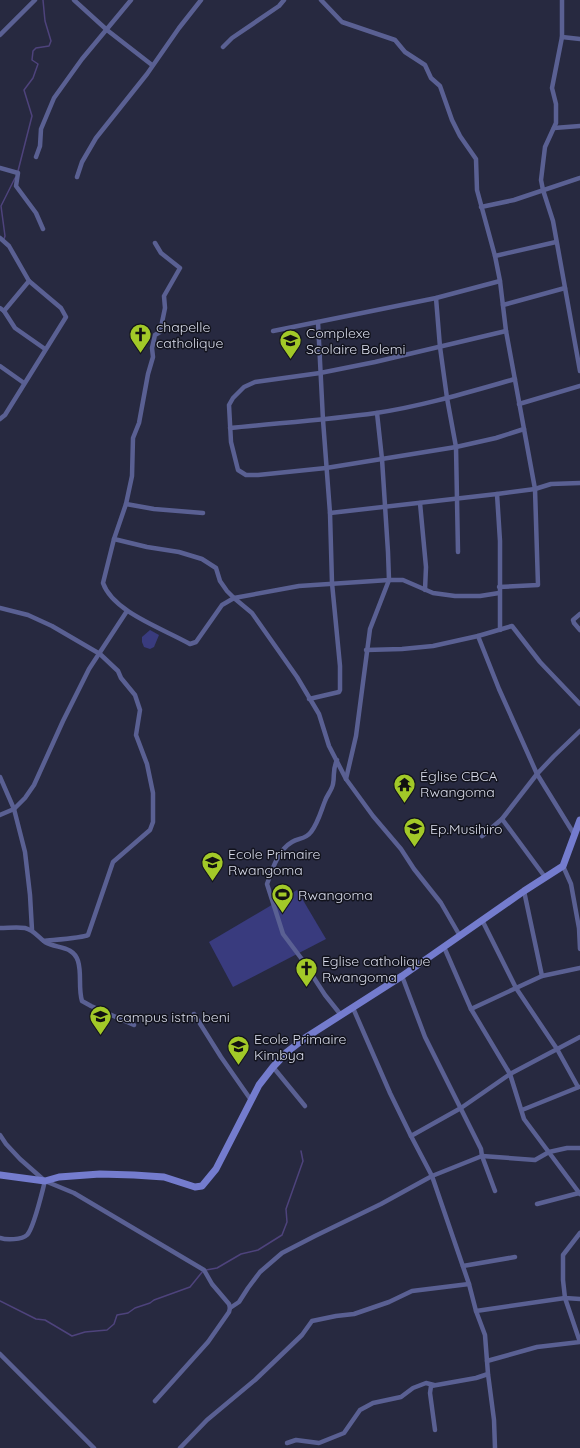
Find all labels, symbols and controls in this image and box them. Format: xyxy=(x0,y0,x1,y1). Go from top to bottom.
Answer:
place label: chapelle catholique xyxy=(156,318,224,352)
church icon: chapelle catholique xyxy=(127,322,153,355)
place label: Complexe Scolaire Bolemi xyxy=(306,324,405,358)
school or university icon: Complexe Scolaire Bolemi xyxy=(277,328,303,361)
place label: Église CBCA Rwangoma xyxy=(420,767,498,801)
temple icon: Église CBCA Rwangoma xyxy=(392,771,418,804)
school or university icon: Ep.Musihiro xyxy=(402,816,428,849)
place label: Ep.Musihiro xyxy=(430,820,503,838)
place label: Ecole Primaire Rwangoma xyxy=(228,845,320,879)
school or university icon: Ecole Primaire Rwangoma xyxy=(199,849,225,882)
sports icon: Rwangoma xyxy=(270,882,296,915)
place label: Rwangoma xyxy=(298,886,373,904)
place label: Eglise catholique Rwangoma xyxy=(322,952,431,986)
church icon: Eglise catholique Rwangoma xyxy=(293,956,319,989)
school or university icon: campus istm beni xyxy=(87,1004,113,1037)
place label: campus istm beni xyxy=(116,1008,230,1026)
place label: Ecole Primaire Kimbya xyxy=(254,1030,346,1064)
school or university icon: Ecole Primaire Kimbya xyxy=(225,1034,251,1067)

